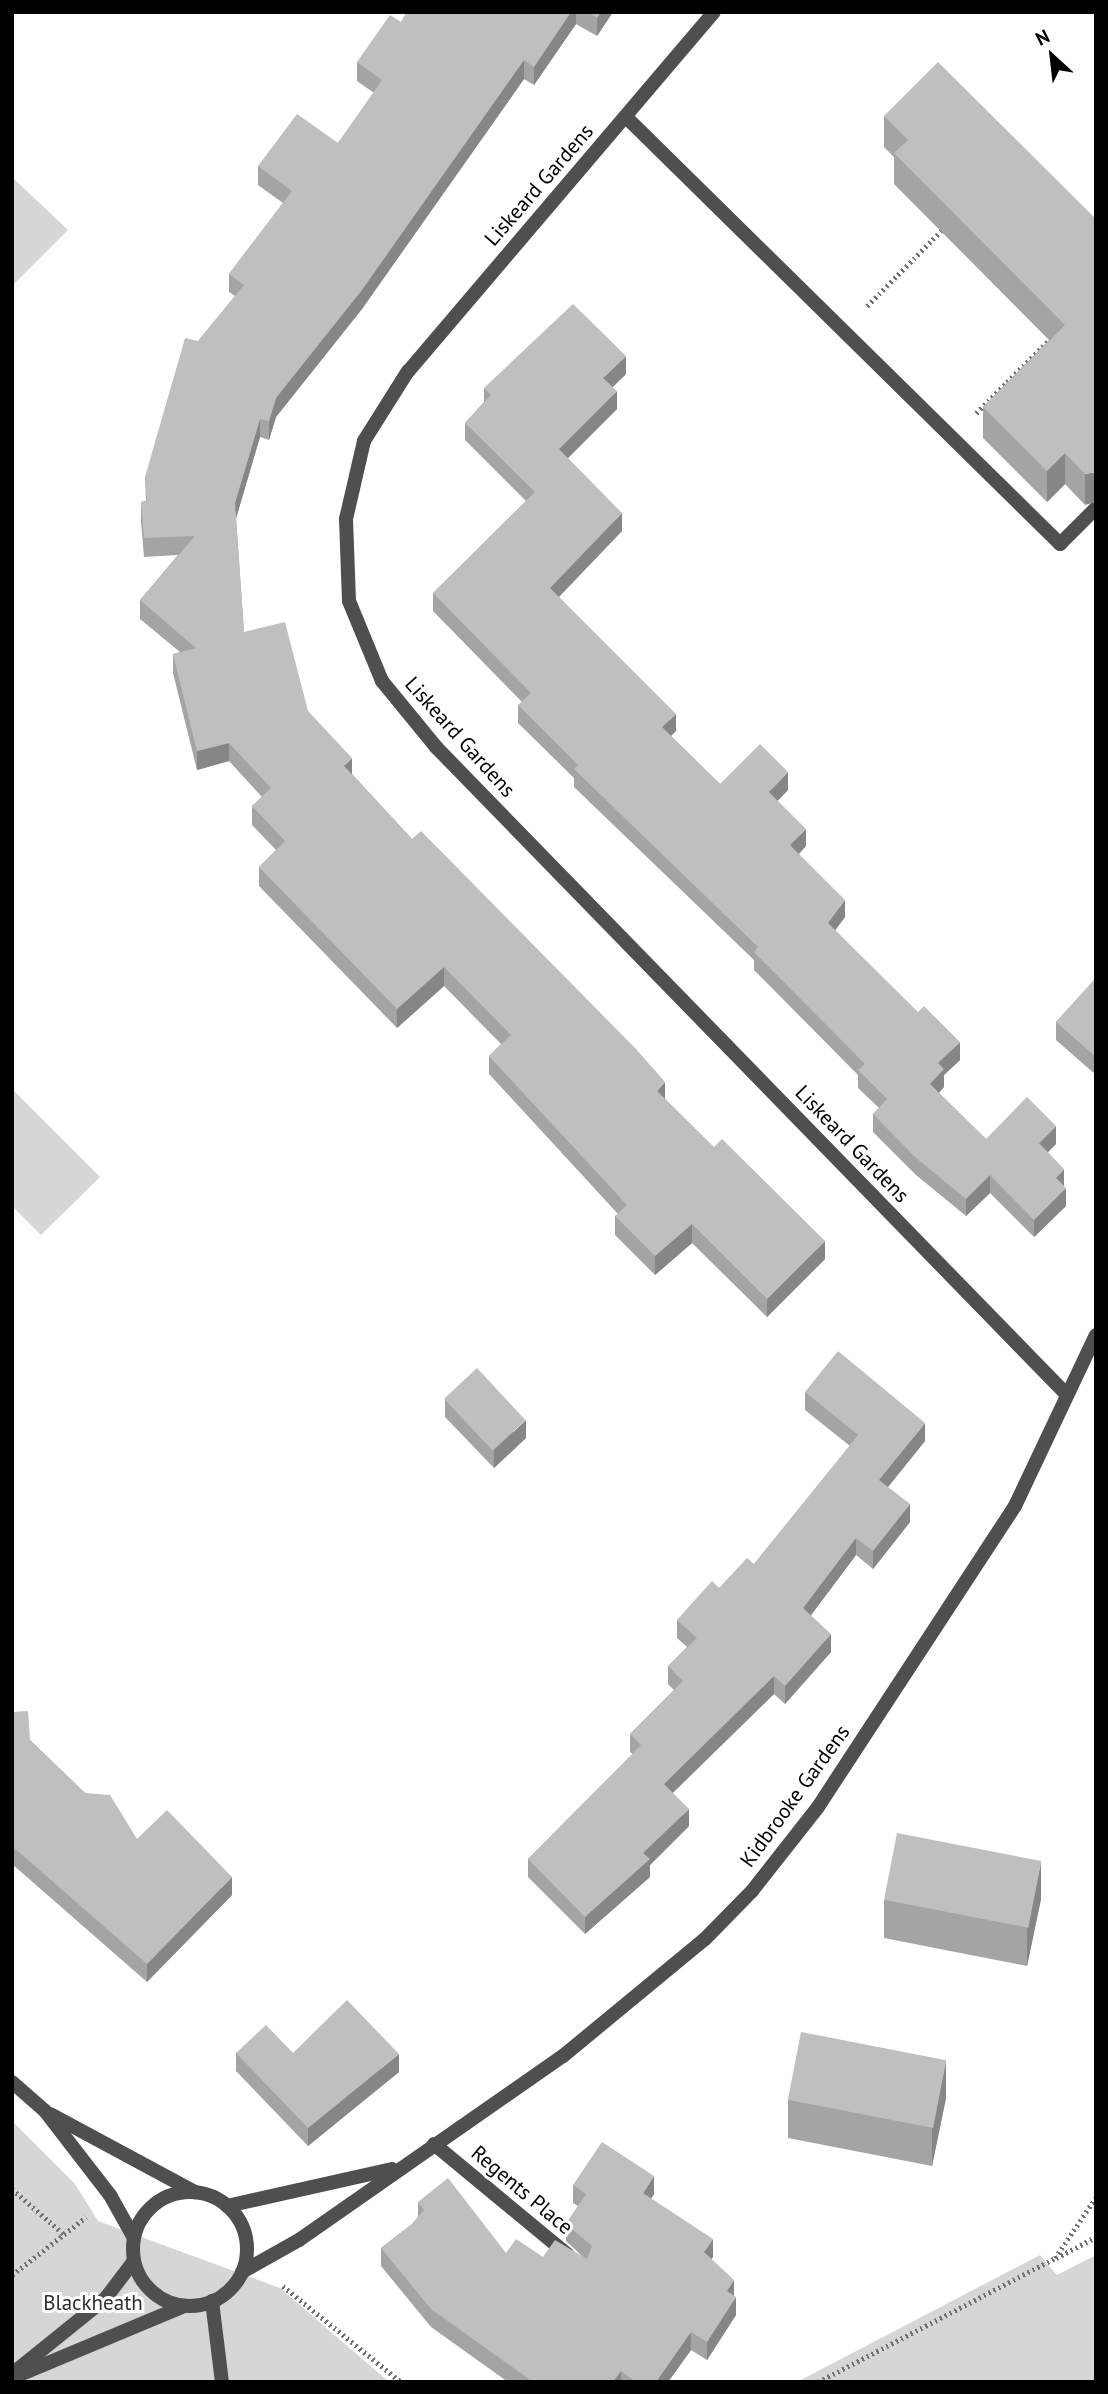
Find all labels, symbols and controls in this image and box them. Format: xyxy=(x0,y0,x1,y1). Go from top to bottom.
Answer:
north arrow xyxy=(1017,21,1087,91)
text: N xyxy=(1031,24,1053,51)
street label: Liskeard Gardens xyxy=(479,119,599,251)
street label: Liskeard Gardens xyxy=(399,672,521,802)
street label: Liskeard Gardens xyxy=(790,1080,914,1208)
street label: Kidbrooke Gardens xyxy=(735,1720,855,1872)
street label: Regents Place xyxy=(466,2140,578,2240)
park label: Blackheath xyxy=(43,2290,143,2316)

